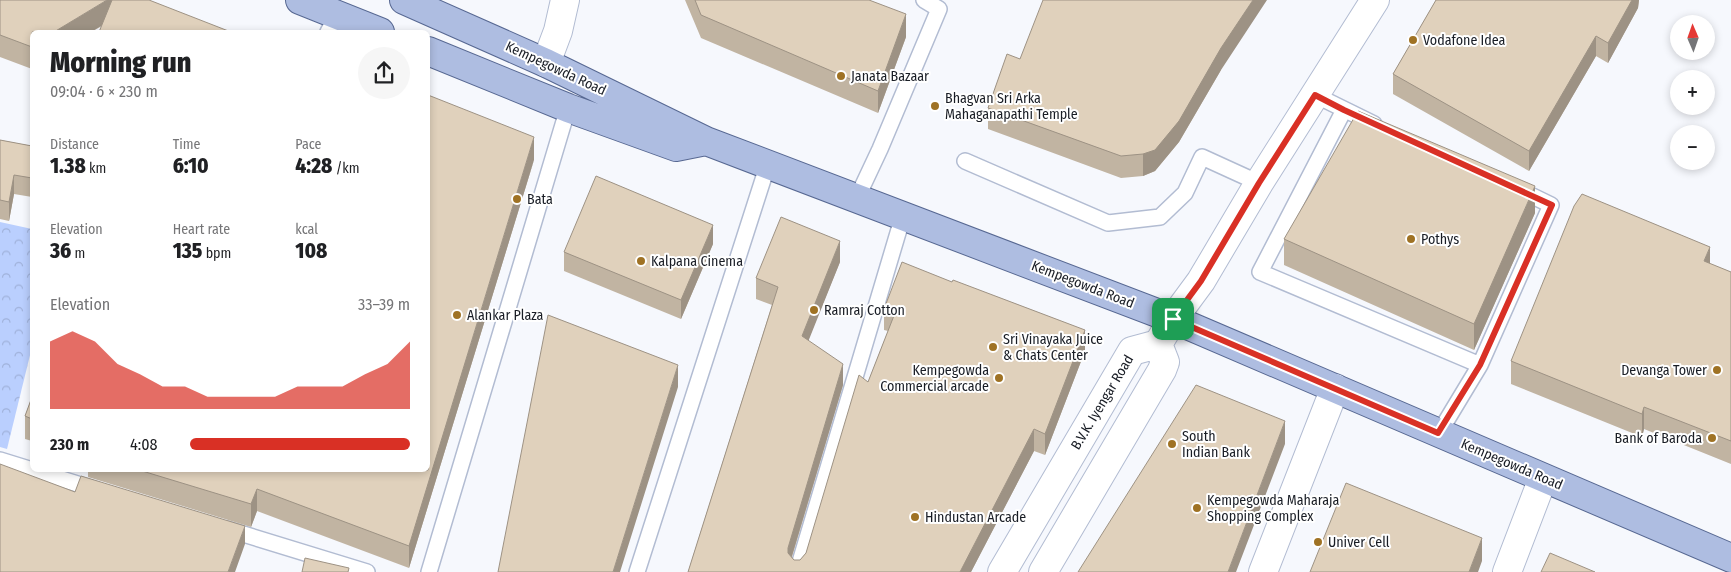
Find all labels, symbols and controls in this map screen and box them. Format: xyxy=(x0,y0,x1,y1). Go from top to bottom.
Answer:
north arrow xyxy=(1670,15,1715,60)
map controls xyxy=(1670,15,1715,170)
place label: Vodafone Idea xyxy=(1423,32,1506,49)
marker: Vodafone Idea xyxy=(1407,34,1419,46)
street label: Kempegowda Road xyxy=(503,38,609,99)
text: Morning run xyxy=(50,46,191,79)
button: share xyxy=(358,47,410,99)
place label: Janata Bazaar xyxy=(851,68,929,85)
marker: Janata Bazaar xyxy=(835,70,847,82)
button: + xyxy=(1670,70,1715,115)
text: 09:04 · 6 × 230 m xyxy=(50,82,158,101)
place label: Bhagvan Sri Arka Mahaganapathi Temple xyxy=(945,90,1078,123)
marker: Bhagvan Sri Arka Mahaganapathi Temple xyxy=(929,100,941,112)
button: − xyxy=(1670,125,1715,170)
text: Distance xyxy=(50,136,99,153)
text: Time xyxy=(173,136,200,153)
text: Pace xyxy=(295,136,321,153)
text: 1.38 xyxy=(50,153,86,179)
text: 6:10 xyxy=(173,153,209,179)
text: 4:28 xyxy=(295,153,332,179)
text: km xyxy=(86,160,106,177)
text: /km xyxy=(332,160,359,177)
place label: Bata xyxy=(527,191,553,208)
marker: Bata xyxy=(511,193,523,205)
text: Elevation xyxy=(50,221,103,238)
text: Heart rate xyxy=(173,221,230,238)
text: kcal xyxy=(295,221,318,238)
place label: Pothys xyxy=(1421,231,1459,248)
marker: Pothys xyxy=(1405,233,1417,245)
text: 36 xyxy=(50,238,71,264)
text: 135 xyxy=(173,238,202,264)
text: 108 xyxy=(295,238,327,264)
text: m xyxy=(71,245,85,262)
text: bpm xyxy=(202,245,231,262)
place label: Kalpana Cinema xyxy=(651,253,743,270)
marker: Kalpana Cinema xyxy=(635,255,647,267)
street label: Kempegowda Road xyxy=(1029,257,1137,312)
text: Elevation xyxy=(50,295,110,314)
text: 33–39 m xyxy=(358,295,410,314)
pin xyxy=(1152,298,1194,340)
place label: Ramraj Cotton xyxy=(824,302,905,319)
marker: Ramraj Cotton xyxy=(808,304,820,316)
icon: arrive xyxy=(1159,305,1187,333)
place label: Alankar Plaza xyxy=(467,307,544,324)
marker: Alankar Plaza xyxy=(451,309,463,321)
place label: Sri Vinayaka Juice & Chats Center xyxy=(1003,331,1103,364)
marker: Sri Vinayaka Juice & Chats Center xyxy=(987,341,999,353)
street label: B.V.K. Iyengar Road xyxy=(1067,352,1137,453)
place label: Kempegowda Commercial arcade xyxy=(880,362,989,395)
place label: Devanga Tower xyxy=(1621,362,1707,379)
marker: Devanga Tower xyxy=(1711,364,1723,376)
marker: Kempegowda Commercial arcade xyxy=(993,372,1005,384)
place label: South Indian Bank xyxy=(1182,428,1251,461)
place label: Bank of Baroda xyxy=(1615,430,1702,447)
marker: Bank of Baroda xyxy=(1706,432,1718,444)
text: 230 m xyxy=(50,435,89,454)
text: 4:08 xyxy=(130,435,157,454)
street label: Kempegowda Road xyxy=(1458,435,1565,494)
marker: South Indian Bank xyxy=(1166,438,1178,450)
place label: Kempegowda Maharaja Shopping Complex xyxy=(1207,492,1340,525)
marker: Kempegowda Maharaja Shopping Complex xyxy=(1191,502,1203,514)
place label: Hindustan Arcade xyxy=(925,509,1026,526)
marker: Hindustan Arcade xyxy=(909,511,921,523)
place label: Univer Cell xyxy=(1328,534,1390,551)
marker: Univer Cell xyxy=(1312,536,1324,548)

